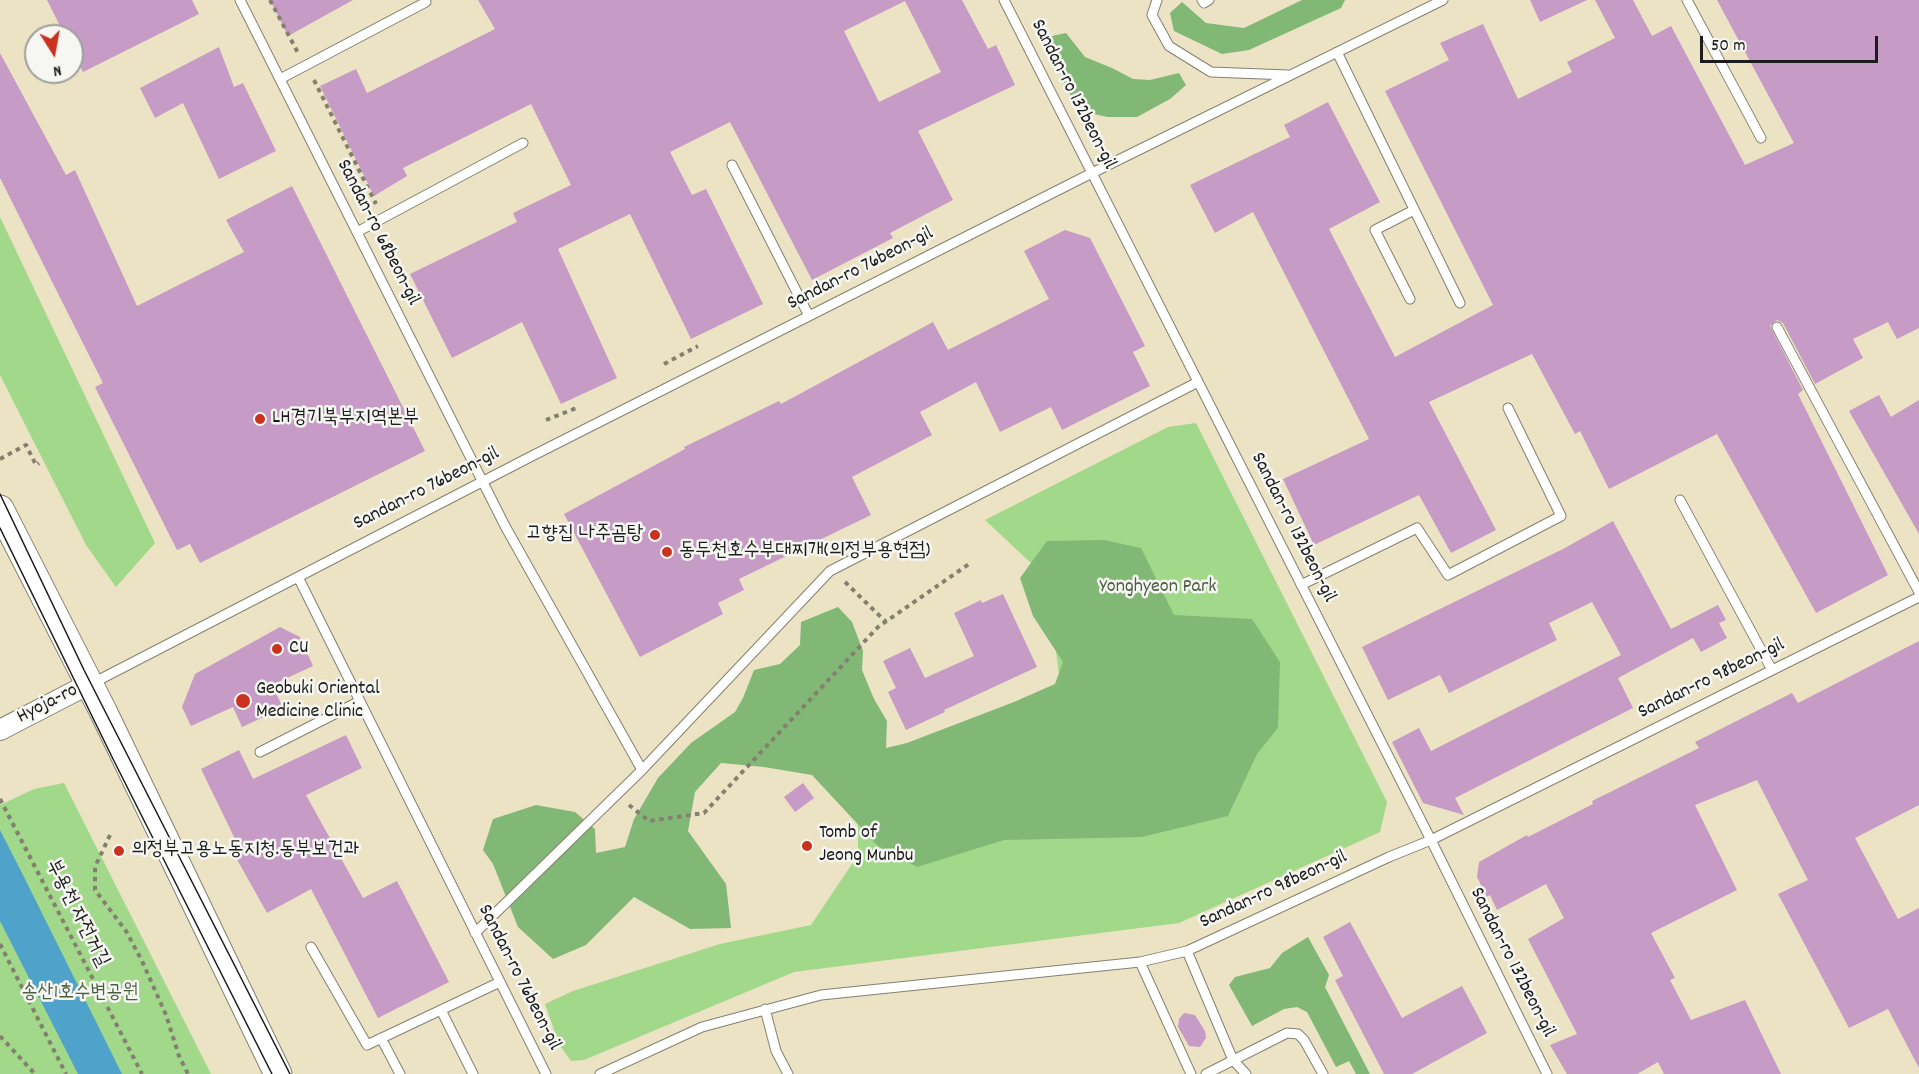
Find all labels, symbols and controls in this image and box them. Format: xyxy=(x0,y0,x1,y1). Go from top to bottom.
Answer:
street label: Sandan-ro 132beon-gil xyxy=(1024,16,1120,174)
north arrow xyxy=(24,24,84,84)
scale bar xyxy=(1703,24,1882,62)
text: 50 m xyxy=(1711,34,1746,59)
text: N xyxy=(51,58,63,82)
street label: Sandan-ro 68beon-gil xyxy=(330,156,424,310)
street label: Sandan-ro 76beon-gil xyxy=(784,223,938,317)
place label: LH경기북부지역본부 xyxy=(272,407,419,431)
marker: LH경기북부지역본부 xyxy=(253,412,267,426)
street label: Sandan-ro 76beon-gil xyxy=(350,443,504,537)
street label: Sandan-ro 132beon-gil xyxy=(1244,449,1340,607)
place label: 고향집 나주곰탕 xyxy=(526,523,643,547)
marker: 고향집 나주곰탕 xyxy=(648,528,662,542)
place label: 동두천호수부대찌개(의정부용현점) xyxy=(679,540,930,564)
marker: 동두천호수부대찌개(의정부용현점) xyxy=(660,545,674,559)
park label: Yonghyeon Park xyxy=(1099,576,1217,600)
street label: Sandan-ro 98beon-gil xyxy=(1635,634,1789,726)
place label: CU xyxy=(289,637,309,661)
marker: CU xyxy=(270,642,284,656)
place label: Geobuki Oriental Medicine Clinic xyxy=(256,678,380,725)
street label: Hyoja-ro xyxy=(14,680,82,730)
marker: Geobuki Oriental Medicine Clinic xyxy=(234,692,252,710)
place label: Tomb of Jeong Munbu xyxy=(819,822,913,869)
place label: 의정부고용노동지청.동부보건과 xyxy=(131,839,360,863)
marker: Tomb of Jeong Munbu xyxy=(800,839,814,853)
marker: 의정부고용노동지청.동부보건과 xyxy=(112,844,126,858)
street label: Sandan-ro 98beon-gil xyxy=(1196,846,1352,936)
street label: 부용천 자전거길 xyxy=(39,856,113,972)
street label: Sandan-ro 132beon-gil xyxy=(1463,884,1559,1042)
street label: Sandan-ro 76beon-gil xyxy=(471,901,565,1055)
park label: 송산1호수변공원 xyxy=(21,982,139,1006)

